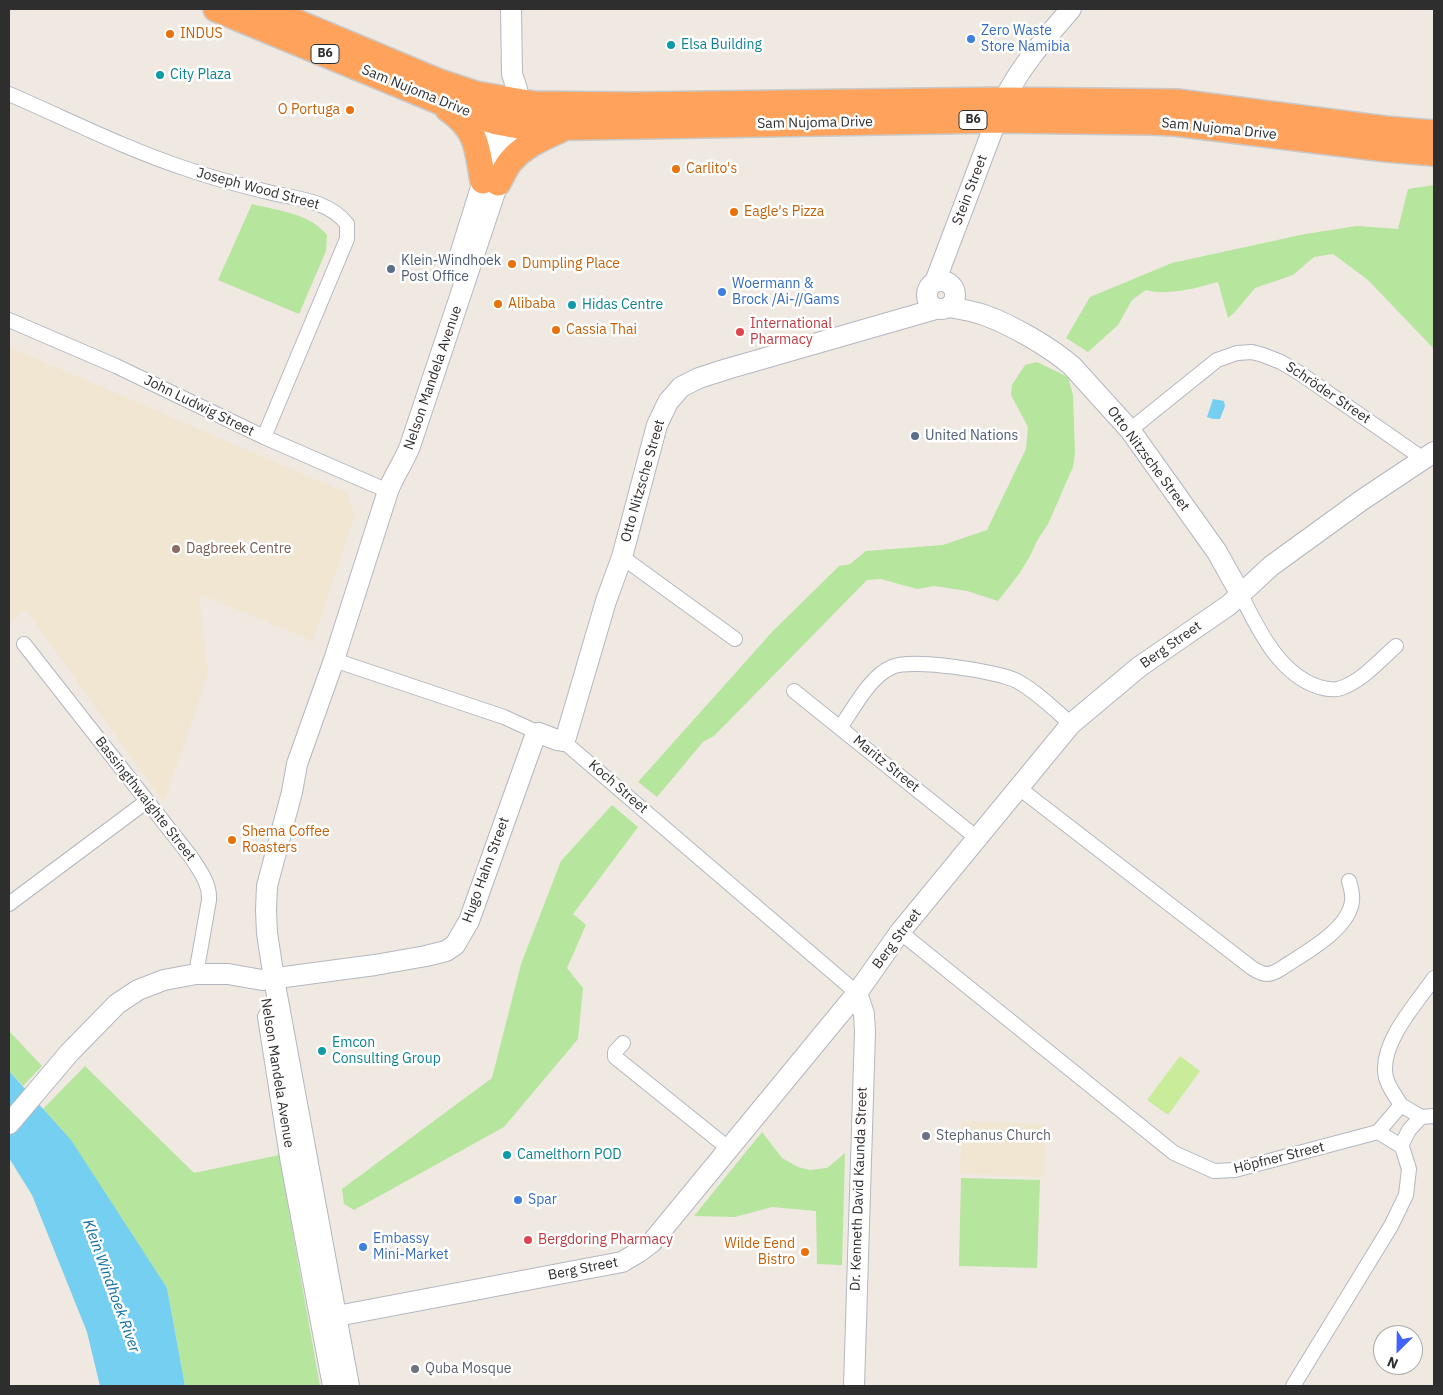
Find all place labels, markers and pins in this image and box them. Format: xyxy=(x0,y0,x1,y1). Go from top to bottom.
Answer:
place label: Zero Waste Store Namibia xyxy=(981,23,1070,56)
place label: INDUS xyxy=(180,26,223,42)
marker: INDUS xyxy=(164,28,176,40)
marker: Zero Waste Store Namibia xyxy=(965,33,977,45)
place label: Elsa Building xyxy=(681,37,762,53)
marker: Elsa Building xyxy=(665,39,677,51)
place label: City Plaza xyxy=(170,67,231,83)
marker: City Plaza xyxy=(154,69,166,81)
place label: O Portuga xyxy=(278,102,340,118)
marker: O Portuga xyxy=(344,104,356,116)
place label: Carlito's xyxy=(686,161,737,177)
marker: Carlito's xyxy=(670,163,682,175)
place label: Eagle's Pizza xyxy=(744,204,824,220)
marker: Eagle's Pizza xyxy=(728,206,740,218)
place label: Klein-Windhoek Post Office xyxy=(401,253,501,286)
place label: Dumpling Place xyxy=(522,256,620,272)
marker: Dumpling Place xyxy=(506,258,518,270)
marker: Klein-Windhoek Post Office xyxy=(385,263,397,275)
place label: Woermann & Brock /Ai-//Gams xyxy=(732,276,840,308)
marker: Woermann & Brock /Ai-//Gams xyxy=(716,286,728,298)
place label: Alibaba xyxy=(508,296,555,312)
place label: Hidas Centre xyxy=(582,297,663,313)
marker: Alibaba xyxy=(492,298,504,310)
marker: Hidas Centre xyxy=(566,299,578,311)
place label: International Pharmacy xyxy=(750,316,832,348)
place label: Cassia Thai xyxy=(566,322,637,338)
marker: Cassia Thai xyxy=(550,324,562,336)
marker: International Pharmacy xyxy=(734,326,746,338)
place label: United Nations xyxy=(925,428,1018,444)
marker: United Nations xyxy=(909,430,921,442)
place label: Dagbreek Centre xyxy=(186,541,292,557)
marker: Dagbreek Centre xyxy=(170,543,182,555)
place label: Shema Coffee Roasters xyxy=(242,824,330,856)
marker: Shema Coffee Roasters xyxy=(226,834,238,846)
place label: Emcon Consulting Group xyxy=(332,1035,441,1068)
marker: Emcon Consulting Group xyxy=(316,1045,328,1057)
place label: Stephanus Church xyxy=(936,1128,1051,1144)
marker: Stephanus Church xyxy=(920,1130,932,1142)
place label: Camelthorn POD xyxy=(517,1147,622,1163)
marker: Camelthorn POD xyxy=(501,1149,513,1161)
place label: Spar xyxy=(528,1192,557,1208)
marker: Spar xyxy=(512,1194,524,1206)
place label: Embassy Mini-Market xyxy=(373,1231,449,1264)
place label: Bergdoring Pharmacy xyxy=(538,1232,673,1248)
marker: Bergdoring Pharmacy xyxy=(522,1234,534,1246)
place label: Wilde Eend Bistro xyxy=(724,1236,795,1268)
marker: Embassy Mini-Market xyxy=(357,1241,369,1253)
marker: Wilde Eend Bistro xyxy=(799,1246,811,1258)
place label: Quba Mosque xyxy=(425,1361,512,1377)
marker: Quba Mosque xyxy=(409,1363,421,1375)

